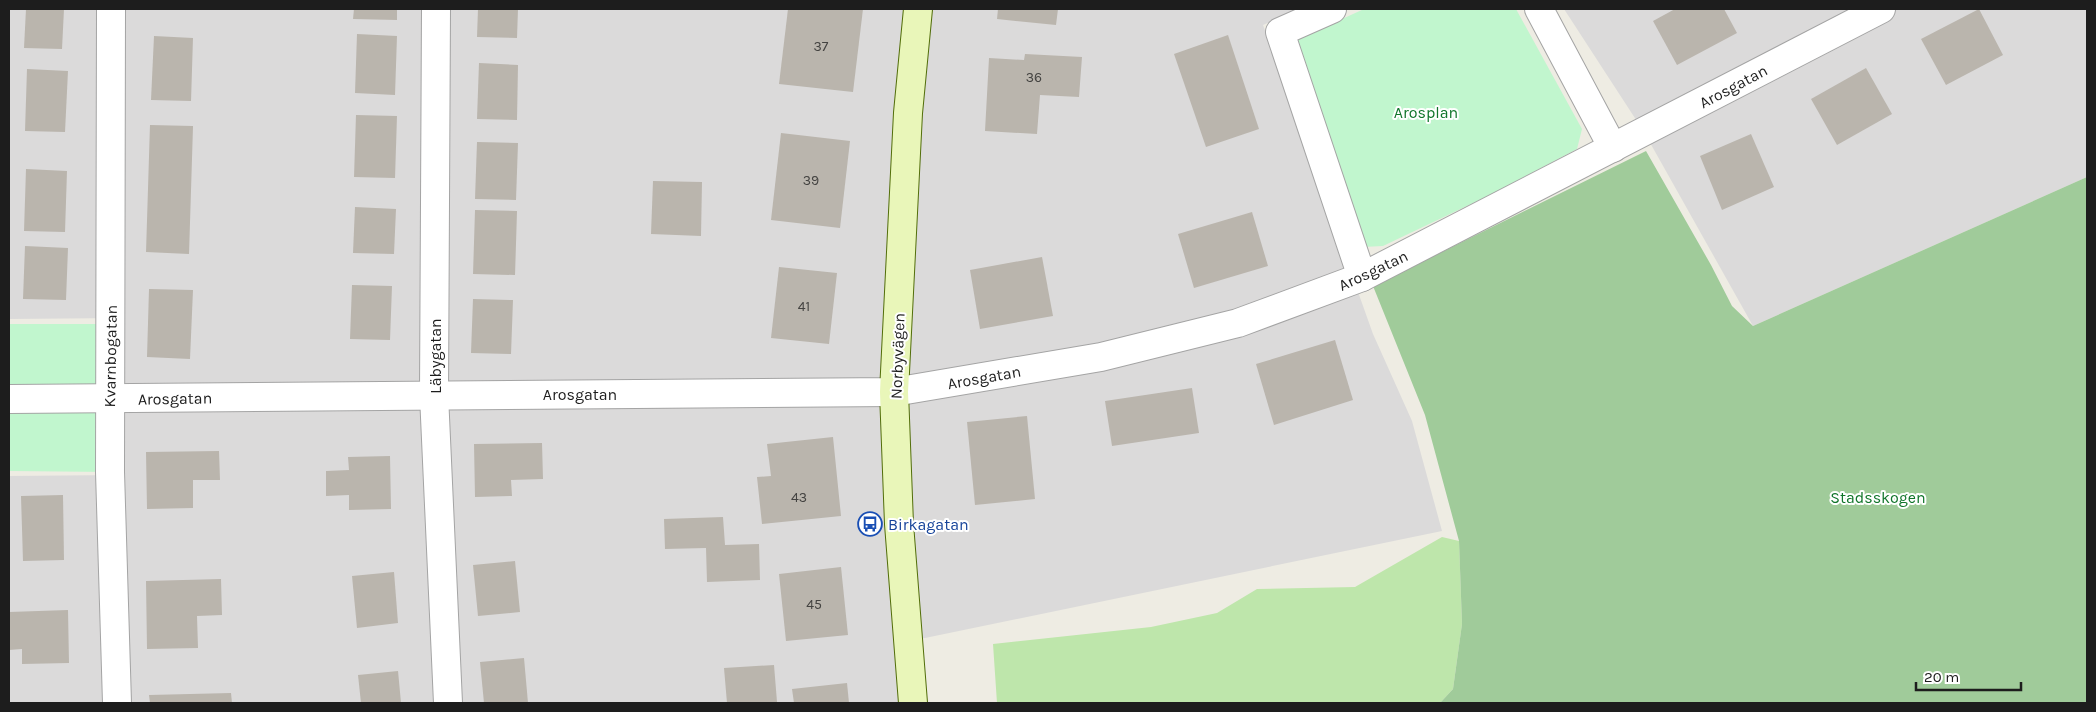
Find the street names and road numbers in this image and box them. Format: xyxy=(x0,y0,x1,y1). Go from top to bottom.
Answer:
street label: Arosgatan xyxy=(1696,61,1771,112)
street label: Arosgatan xyxy=(1335,246,1411,295)
street label: Kvarnbogatan xyxy=(100,305,121,407)
street label: Norbyvägen xyxy=(887,313,908,399)
street label: Läbygatan xyxy=(426,318,445,394)
street label: Arosgatan xyxy=(946,362,1022,393)
street label: Arosgatan xyxy=(543,385,617,404)
street label: Arosgatan xyxy=(138,388,212,409)

